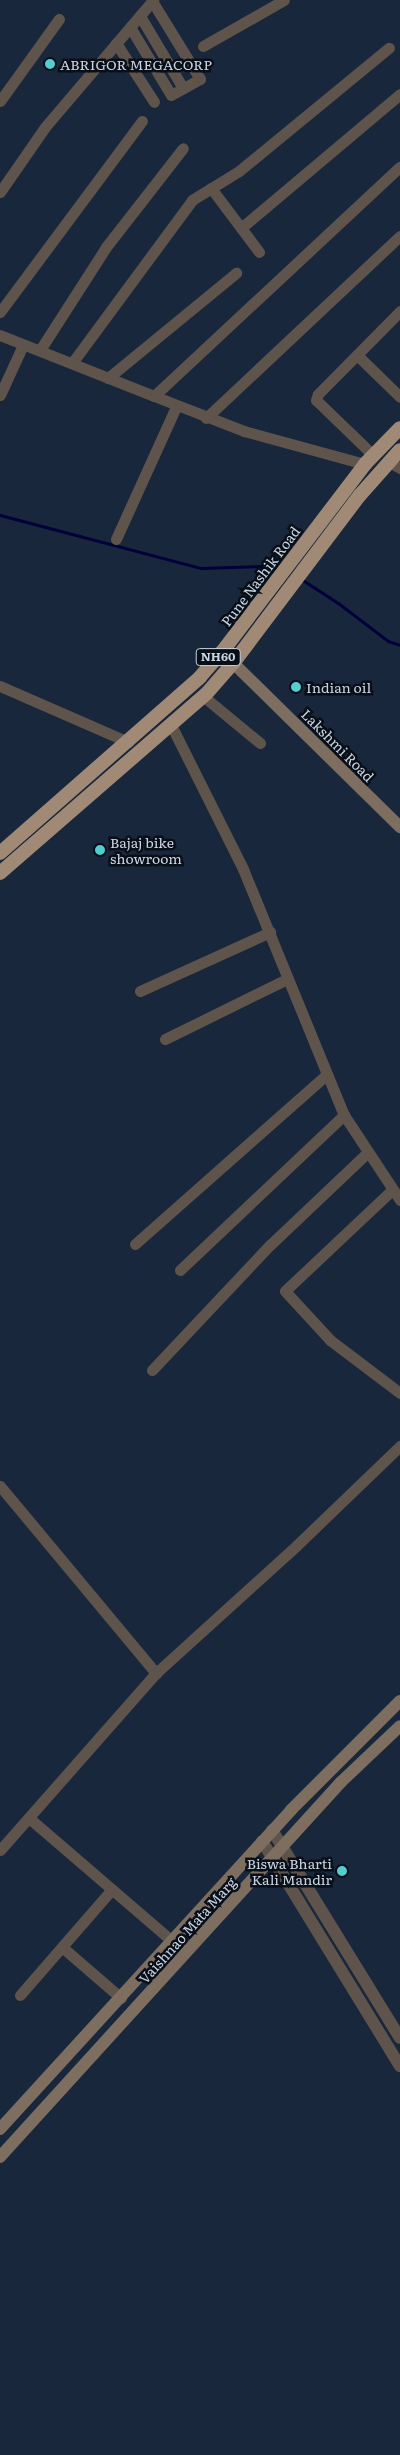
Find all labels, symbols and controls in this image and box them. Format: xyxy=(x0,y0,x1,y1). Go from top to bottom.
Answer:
place label: ABRIGOR MEGACORP xyxy=(60,56,212,72)
marker: ABRIGOR MEGACORP xyxy=(44,58,56,70)
street label: Pune Nashik Road xyxy=(217,523,303,629)
road number: NH60 xyxy=(196,648,240,666)
place label: Indian oil xyxy=(306,679,371,695)
marker: Indian oil xyxy=(290,681,302,693)
street label: Lakshmi Road xyxy=(298,705,378,785)
place label: Bajaj bike showroom xyxy=(110,834,182,866)
marker: Bajaj bike showroom xyxy=(94,844,106,856)
place label: Biswa Bharti Kali Mandir xyxy=(247,1855,332,1888)
marker: Biswa Bharti Kali Mandir xyxy=(336,1865,348,1877)
street label: Vaishnao Mata Marg xyxy=(135,1873,239,1987)

